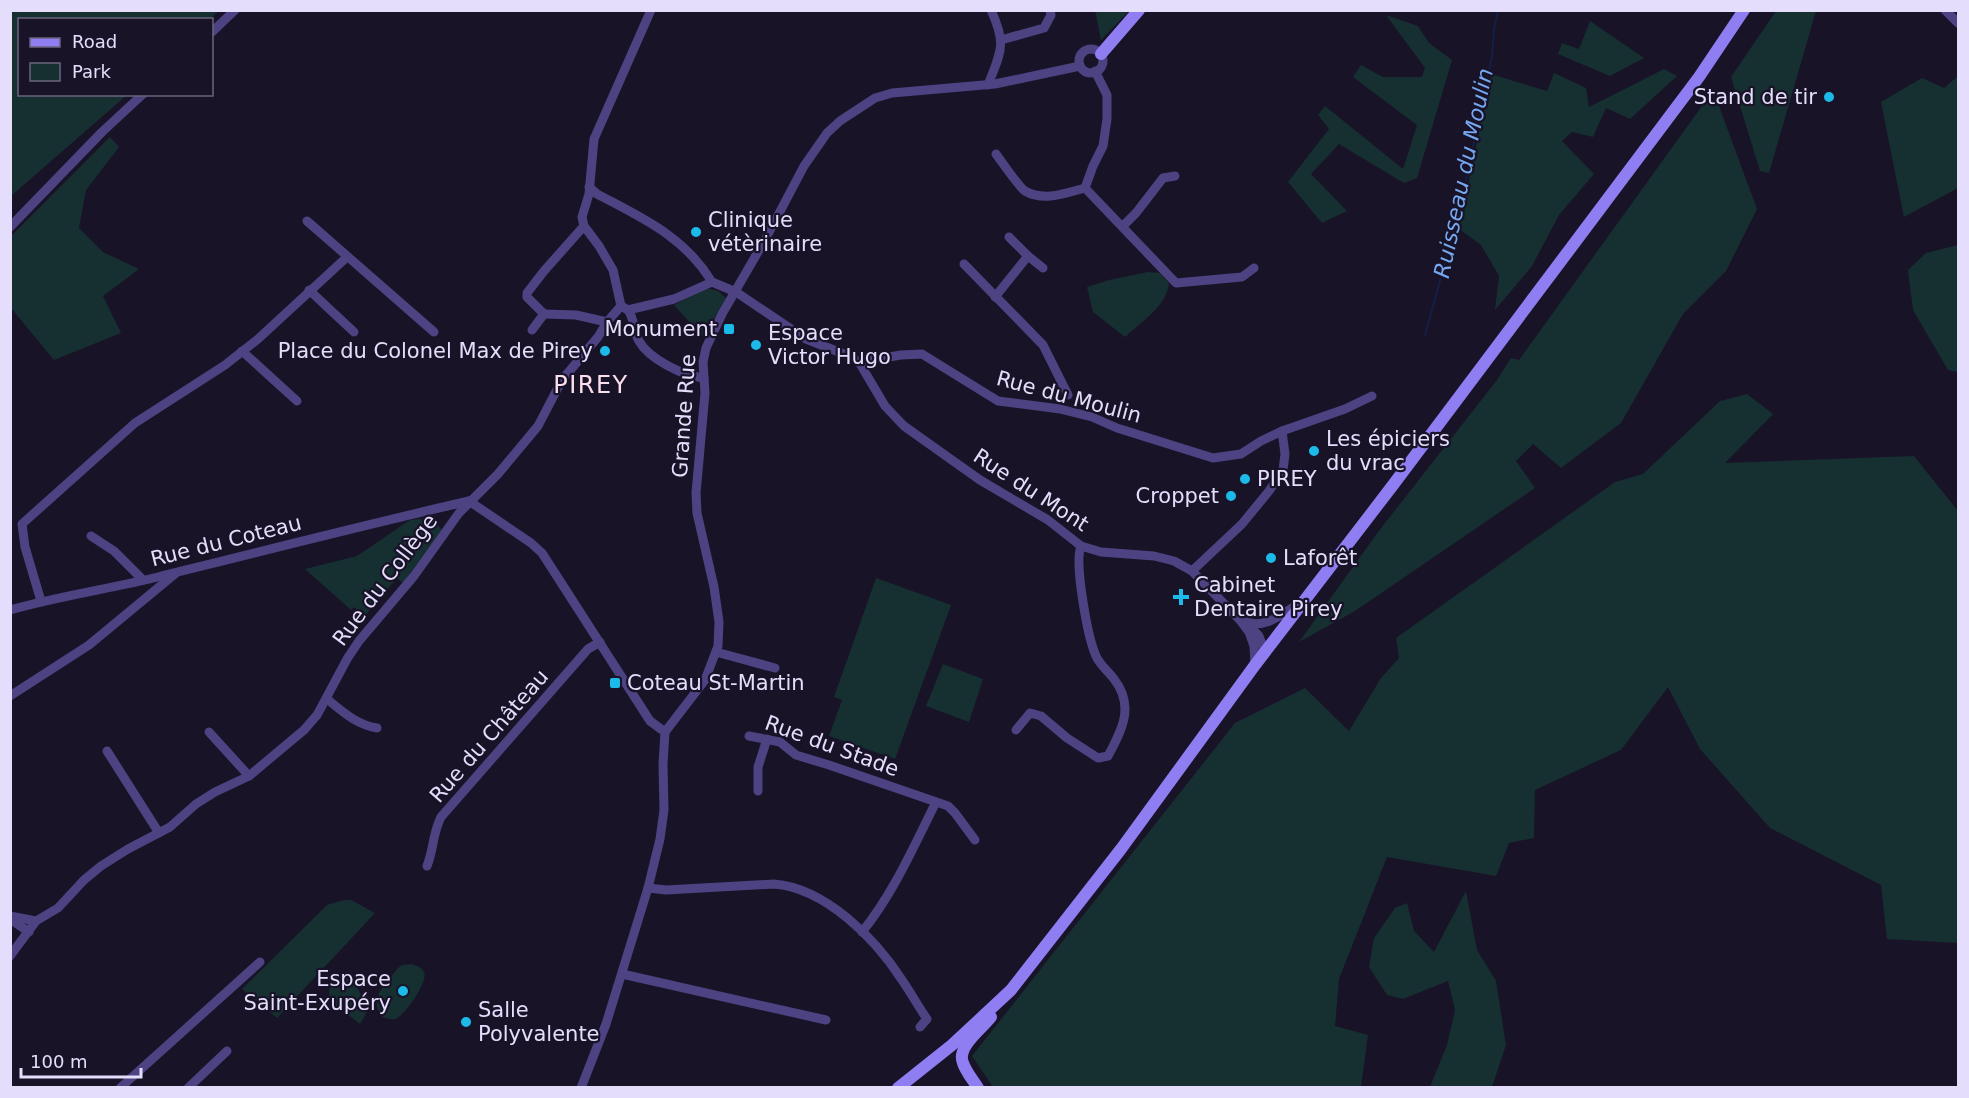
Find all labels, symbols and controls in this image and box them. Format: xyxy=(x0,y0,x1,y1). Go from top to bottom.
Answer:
legend xyxy=(18,18,213,96)
text: Road xyxy=(72,31,117,52)
text: Park xyxy=(72,61,111,82)
water label: Ruisseau du Moulin xyxy=(1429,66,1498,280)
place label: Stand de tir xyxy=(1694,85,1817,109)
marker: Stand de tir xyxy=(1822,90,1836,104)
place label: Clinique vétèrinaire xyxy=(708,208,822,256)
marker: Clinique vétèrinaire xyxy=(689,225,703,239)
place label: Monument xyxy=(604,317,717,341)
place label: Espace Victor Hugo xyxy=(768,321,891,369)
marker: Monument xyxy=(722,322,736,336)
marker: Espace Victor Hugo xyxy=(749,338,763,352)
place label: Place du Colonel Max de Pirey xyxy=(278,339,593,363)
marker: Place du Colonel Max de Pirey xyxy=(598,344,612,358)
street label: Grande Rue xyxy=(668,353,700,479)
street label: Rue du Moulin xyxy=(994,366,1144,428)
district label: PIREY xyxy=(553,371,629,399)
place label: Les épiciers du vrac xyxy=(1326,427,1450,475)
street label: Rue du Mont xyxy=(969,444,1093,536)
marker: Les épiciers du vrac xyxy=(1307,444,1321,458)
place label: PIREY xyxy=(1257,467,1317,491)
marker: PIREY xyxy=(1238,472,1252,486)
place label: Croppet xyxy=(1136,484,1219,508)
marker: Croppet xyxy=(1224,489,1238,503)
street label: Rue du Collège xyxy=(328,510,442,650)
street label: Rue du Coteau xyxy=(148,511,304,571)
place label: Laforêt xyxy=(1283,546,1357,570)
marker: Laforêt xyxy=(1264,551,1278,565)
place label: Cabinet Dentaire Pirey xyxy=(1194,573,1343,621)
marker: Cabinet Dentaire Pirey xyxy=(1172,588,1190,606)
street label: Rue du Château xyxy=(425,665,553,807)
place label: Coteau St-Martin xyxy=(627,671,805,695)
marker: Coteau St-Martin xyxy=(608,676,622,690)
street label: Rue du Stade xyxy=(762,711,902,781)
place label: Espace Saint-Exupéry xyxy=(244,967,391,1015)
marker: Espace Saint-Exupéry xyxy=(396,984,410,998)
place label: Salle Polyvalente xyxy=(478,998,600,1046)
marker: Salle Polyvalente xyxy=(459,1015,473,1029)
scale bar xyxy=(21,1041,141,1079)
text: 100 m xyxy=(30,1051,88,1072)

